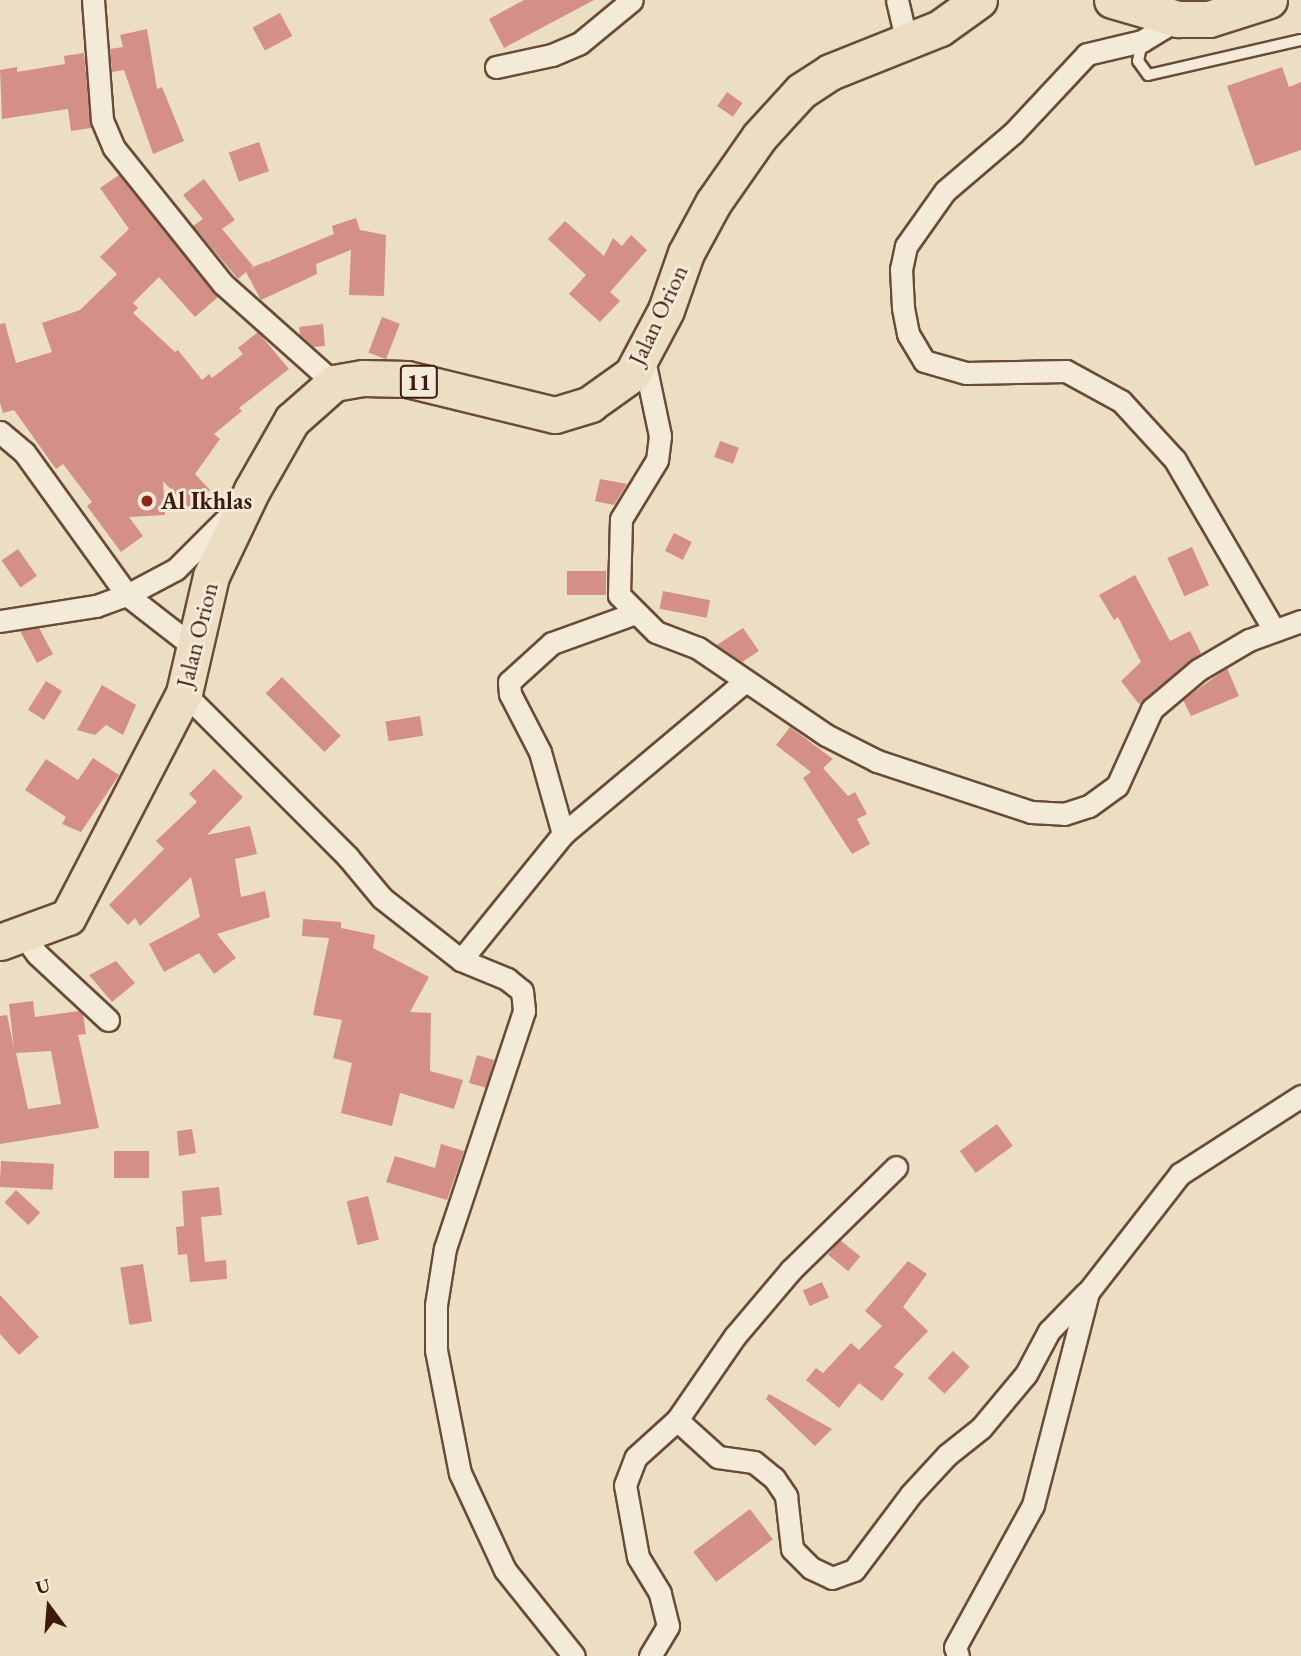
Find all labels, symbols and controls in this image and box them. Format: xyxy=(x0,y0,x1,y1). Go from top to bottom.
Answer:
street label: Jalan Orion xyxy=(622,260,694,370)
road number: 11 xyxy=(400,362,438,402)
place label: Al Ikhlas xyxy=(161,487,252,515)
marker: Al Ikhlas xyxy=(139,493,155,509)
street label: Jalan Orion xyxy=(170,579,224,691)
north arrow xyxy=(14,1572,84,1642)
text: U xyxy=(33,1572,53,1600)

